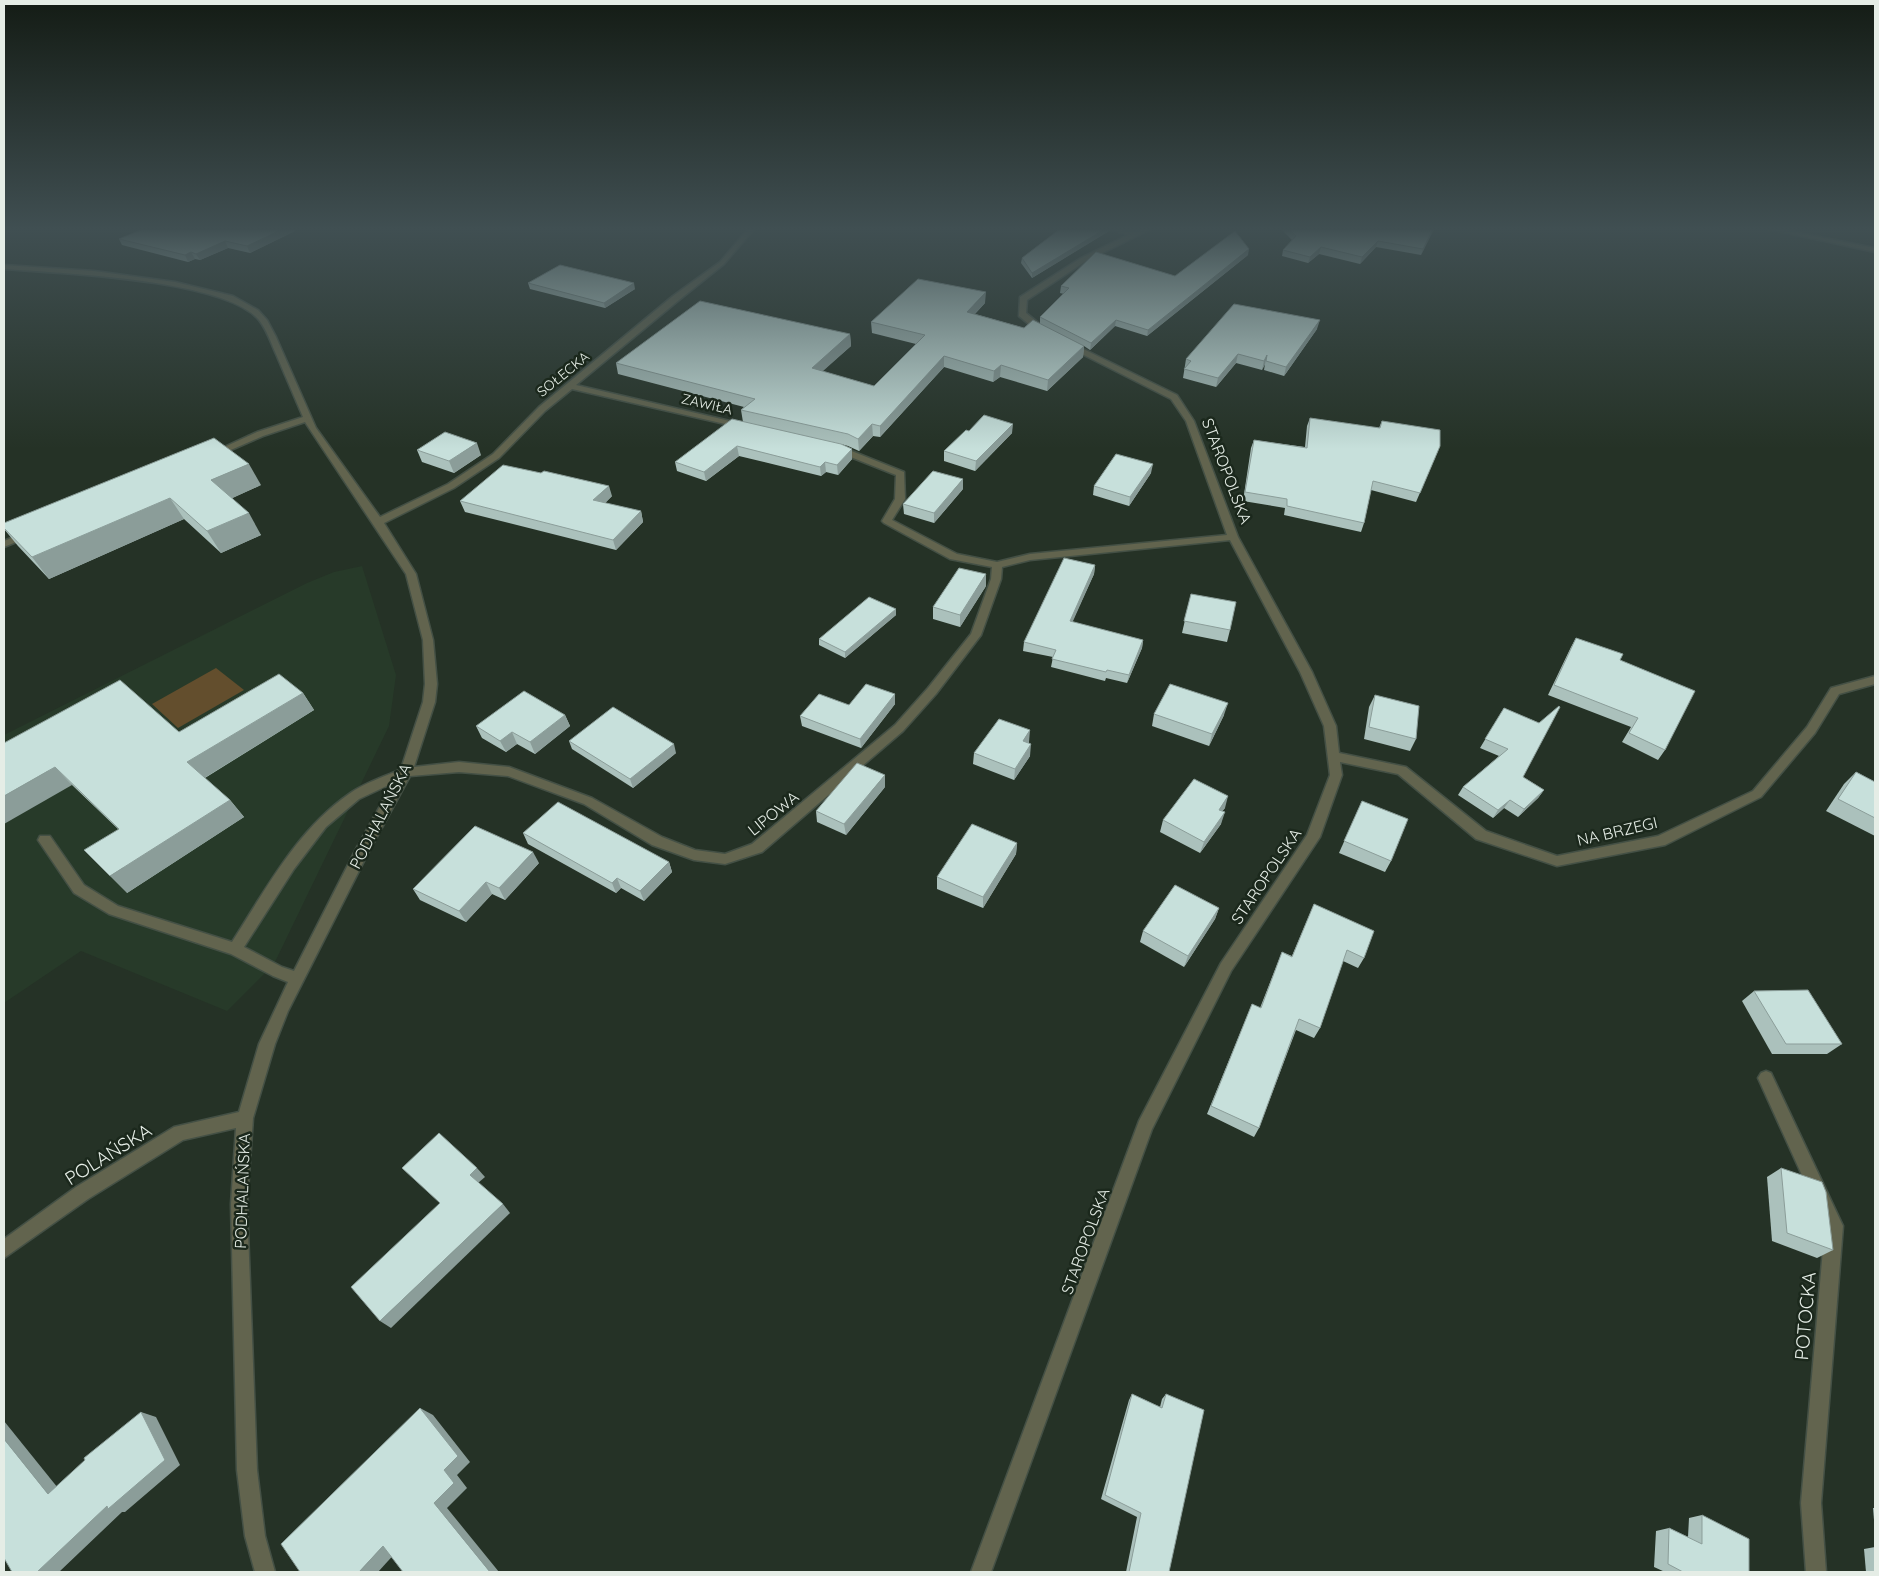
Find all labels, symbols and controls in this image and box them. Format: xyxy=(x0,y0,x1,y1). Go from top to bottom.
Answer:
street label: SOŁECKA xyxy=(533,347,593,401)
street label: ZAWIŁA xyxy=(680,389,734,419)
street label: STAROPOLSKA xyxy=(1198,415,1256,527)
street label: PODHALAŃSKA xyxy=(345,760,415,872)
street label: LIPOWA xyxy=(744,786,802,840)
street label: NA BRZEGI xyxy=(1575,812,1659,850)
street label: STAROPOLSKA xyxy=(1227,824,1305,928)
street label: POLAŃSKA xyxy=(60,1118,156,1190)
street label: PODHALAŃSKA xyxy=(230,1133,254,1249)
street label: STAROPOLSKA xyxy=(1057,1185,1113,1297)
street label: POTOCKA xyxy=(1789,1271,1821,1361)

